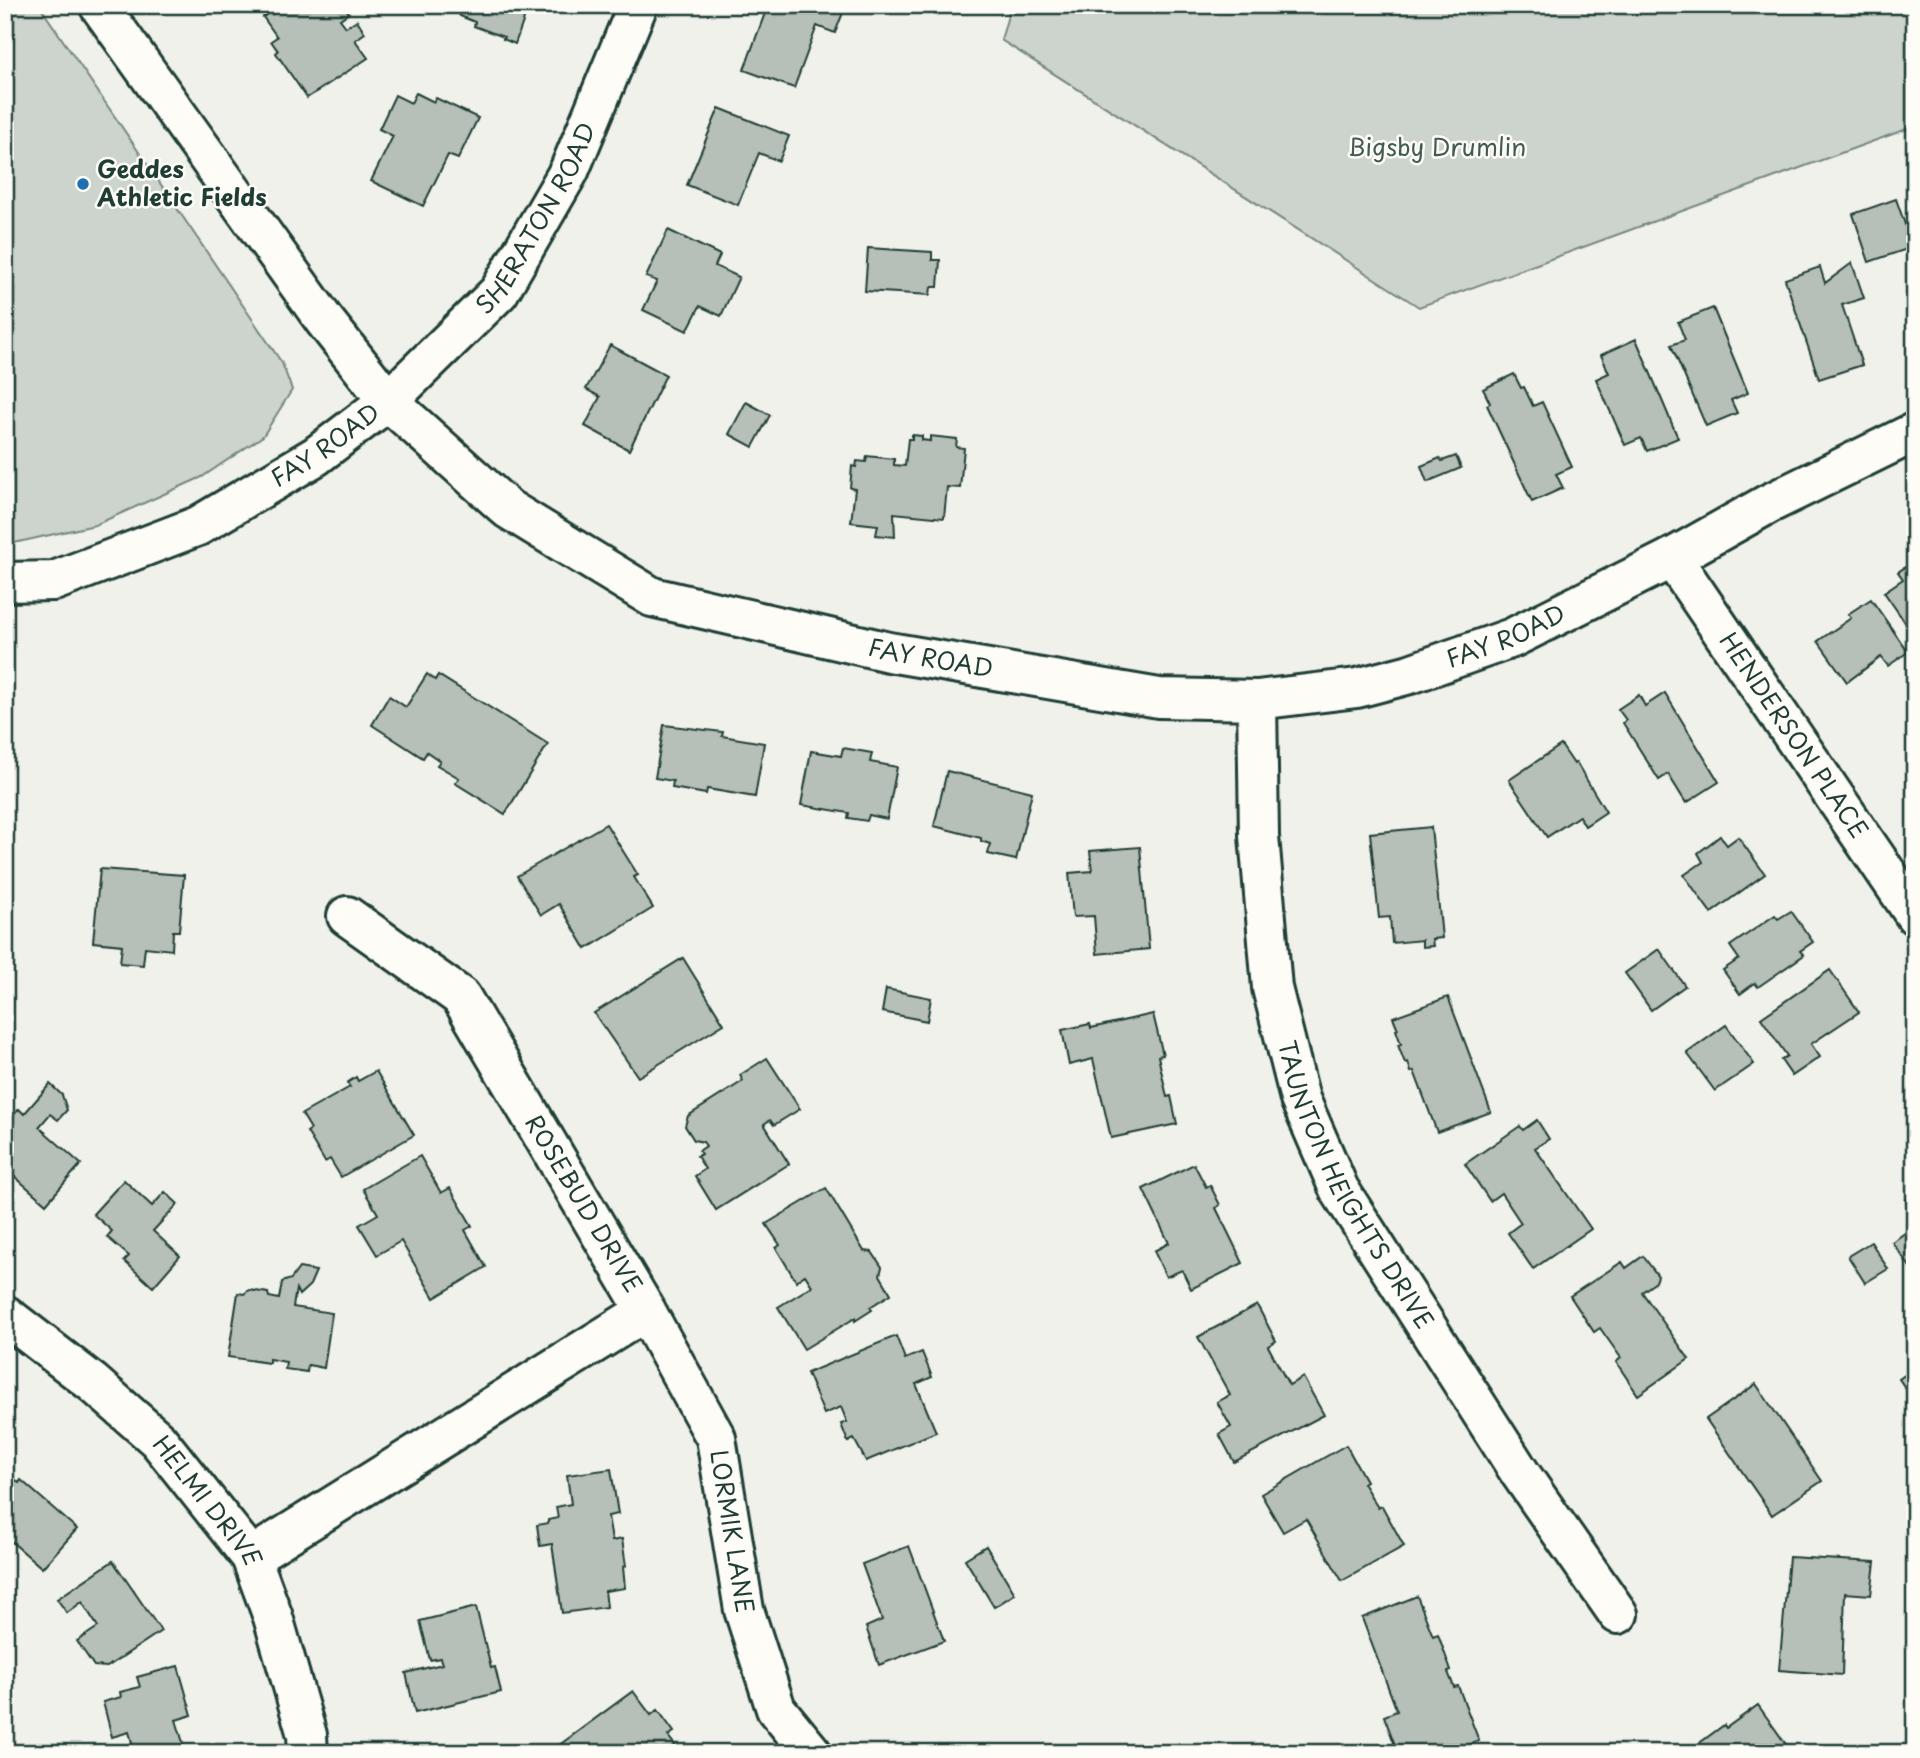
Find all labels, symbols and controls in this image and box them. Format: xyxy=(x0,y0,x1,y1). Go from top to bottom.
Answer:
street label: SHERATON ROAD xyxy=(467,116,603,321)
park label: Bigsby Drumlin xyxy=(1348,128,1526,164)
place label: Geddes Athletic Fields xyxy=(96,150,267,214)
marker: Geddes Athletic Fields xyxy=(75,176,91,192)
street label: FAY ROAD xyxy=(263,394,387,495)
street label: FAY ROAD xyxy=(1441,594,1571,676)
street label: HENDERSON PLACE xyxy=(1712,624,1878,845)
street label: FAY ROAD xyxy=(865,628,996,685)
street label: TAUNTON HEIGHTS DRIVE xyxy=(1270,1037,1444,1335)
street label: ROSEBUD DRIVE xyxy=(517,1107,652,1299)
street label: HELMI DRIVE xyxy=(145,1427,273,1570)
street label: LORMIK LANE xyxy=(702,1447,764,1616)

